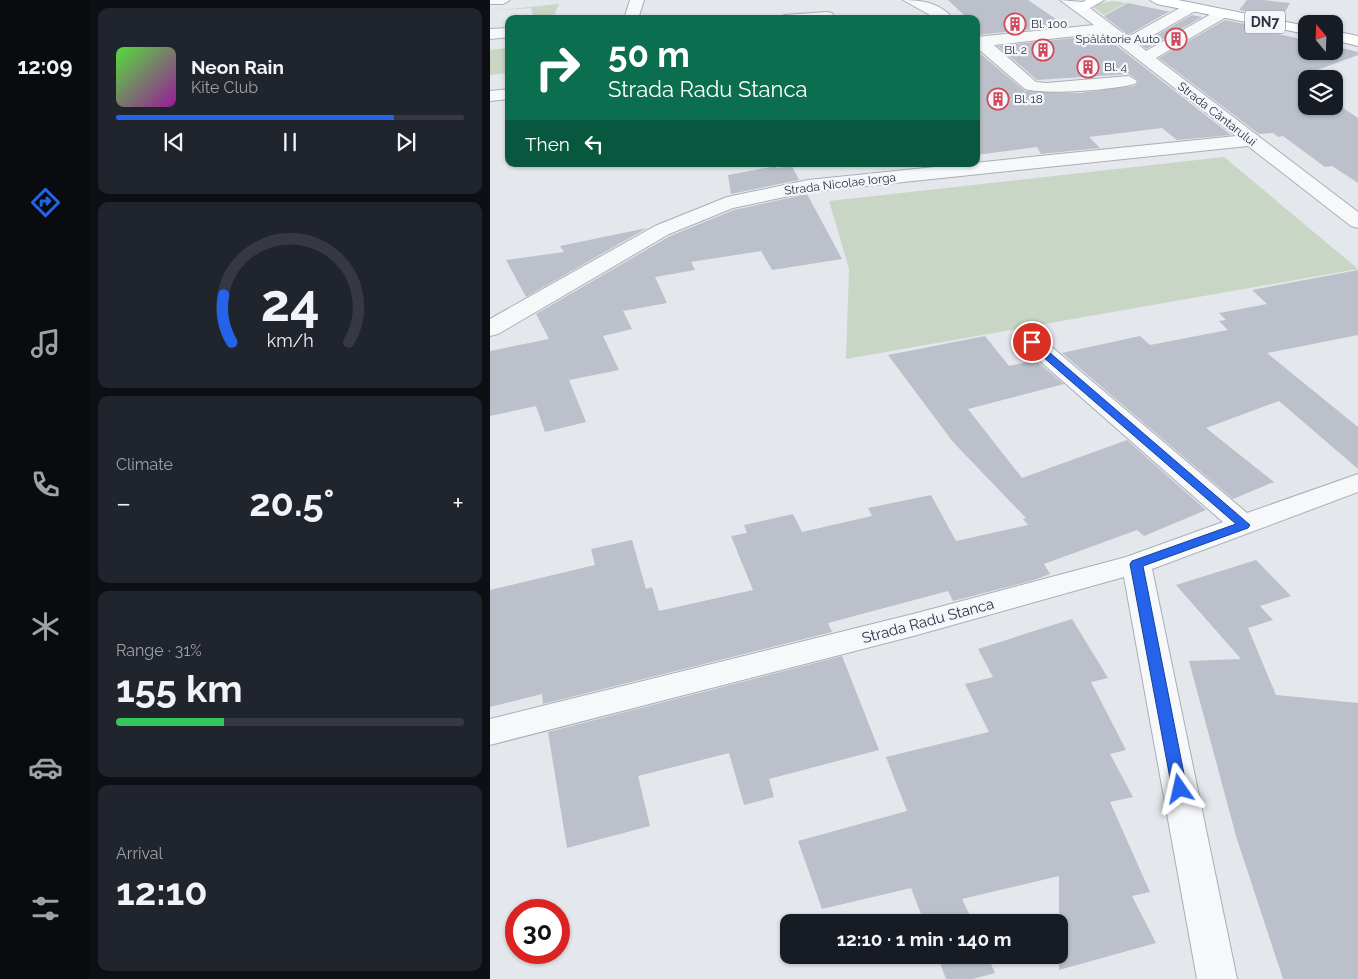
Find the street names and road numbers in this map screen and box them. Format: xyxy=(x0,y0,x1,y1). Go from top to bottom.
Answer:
road number: DN7 xyxy=(1245,11,1285,34)
street label: Strada Cântarului xyxy=(1175,79,1259,149)
street label: Strada Nicolae Iorga xyxy=(783,170,897,198)
street label: Strada Radu Stanca xyxy=(860,595,996,647)

